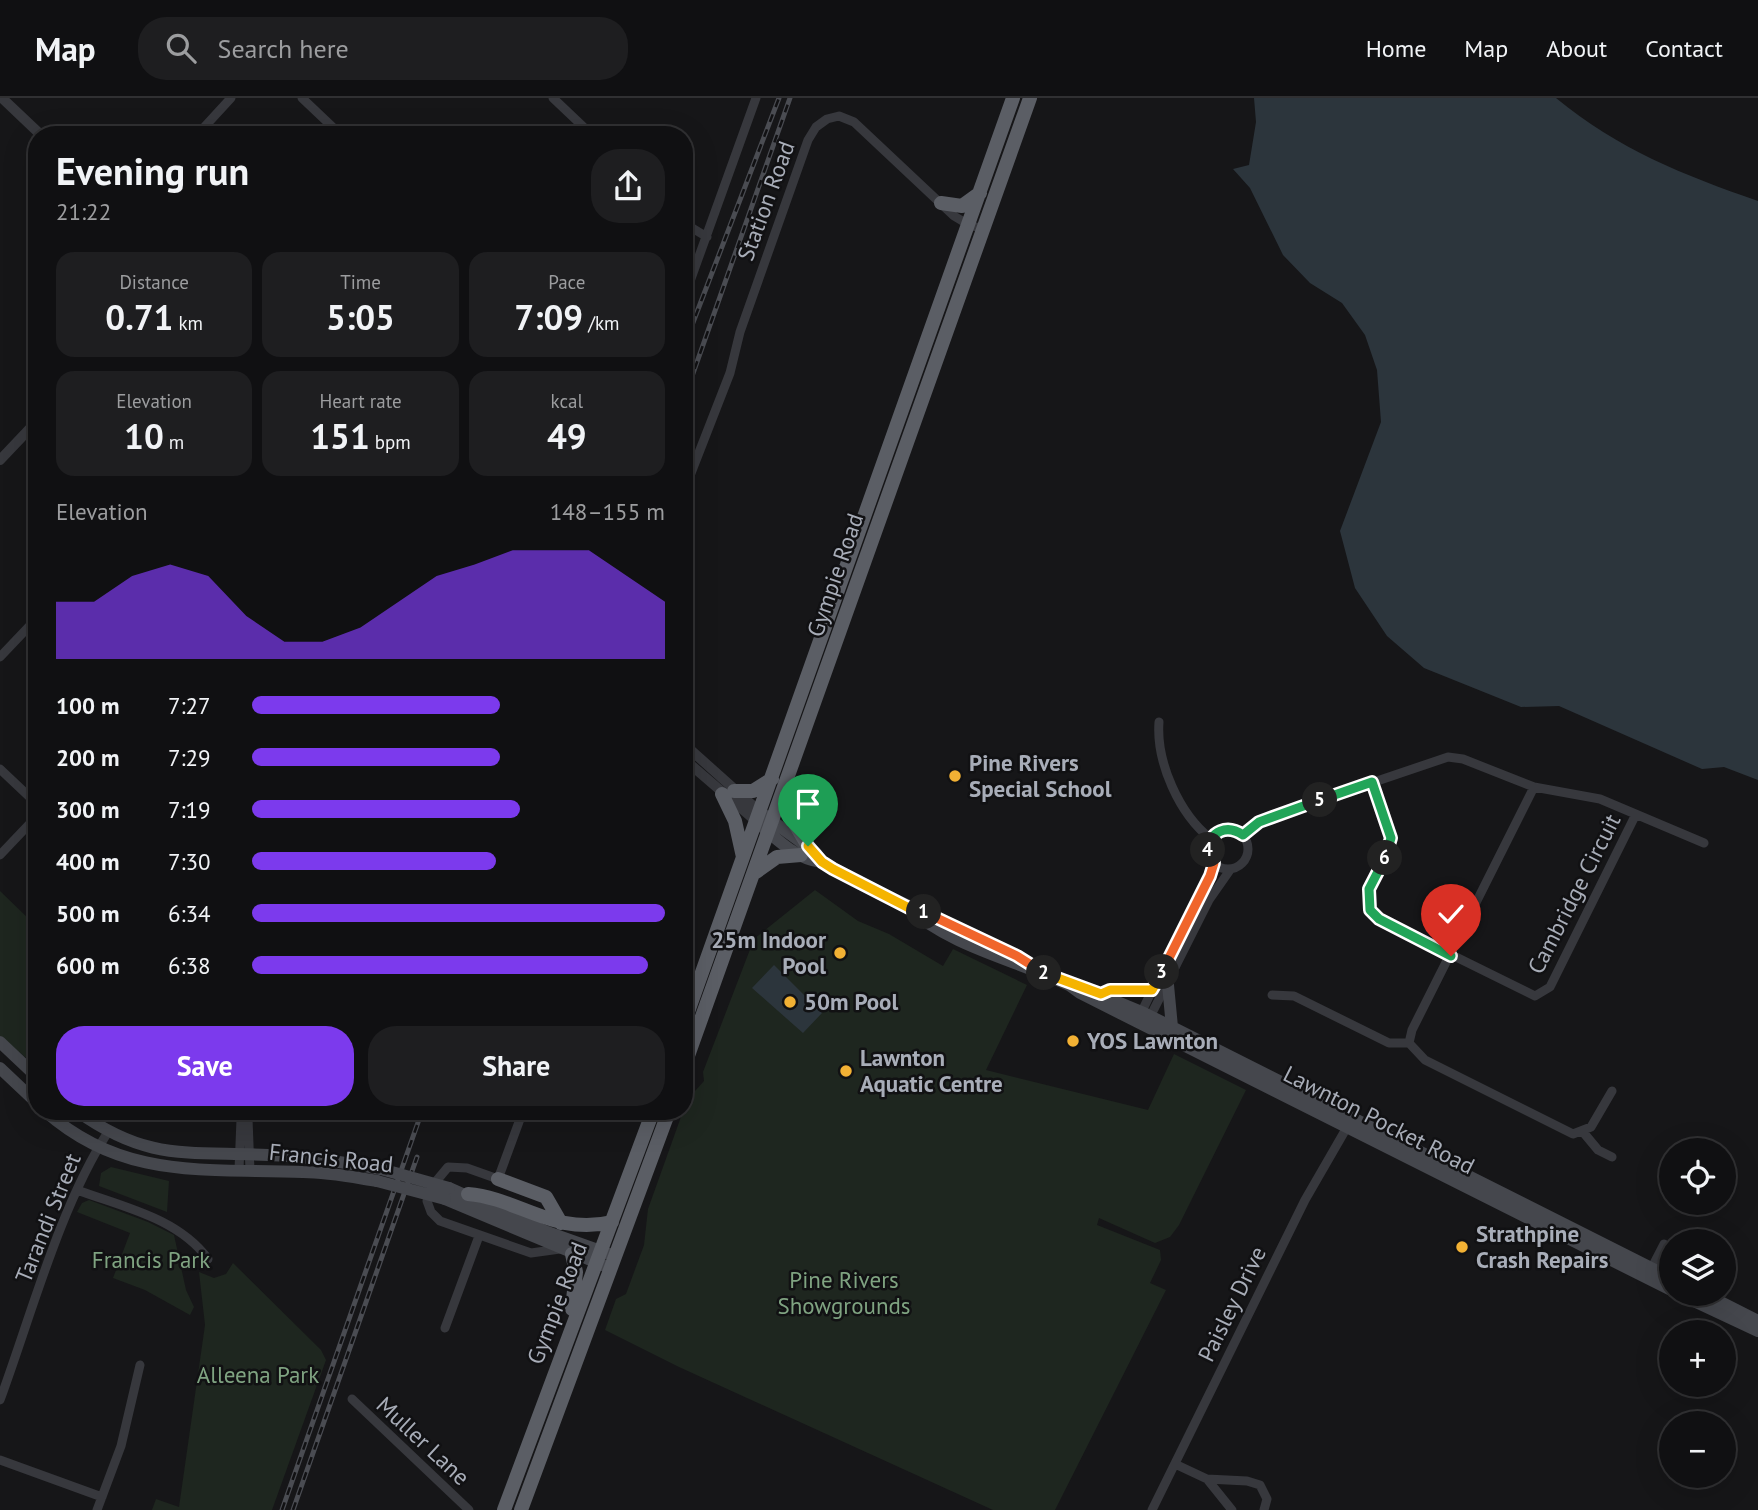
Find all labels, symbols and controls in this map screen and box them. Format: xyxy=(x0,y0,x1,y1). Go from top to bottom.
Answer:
search box xyxy=(138,17,628,80)
text: Map xyxy=(35,27,96,70)
icon: search xyxy=(162,29,200,67)
text: Search here xyxy=(218,32,349,65)
text: Home xyxy=(1366,33,1426,64)
text: Map xyxy=(1464,33,1508,64)
text: About xyxy=(1546,33,1607,64)
text: Contact xyxy=(1645,33,1723,64)
street label: Station Road xyxy=(731,137,801,265)
text: Evening run xyxy=(56,146,249,195)
button: share xyxy=(591,149,665,223)
text: 21:22 xyxy=(56,197,111,226)
text: Distance xyxy=(119,270,189,294)
text: Time xyxy=(340,270,381,294)
text: Pace xyxy=(548,270,585,294)
text: 0.71 xyxy=(105,294,173,340)
text: 5:05 xyxy=(326,294,395,340)
text: 7:09 xyxy=(514,294,583,340)
text: km xyxy=(173,311,203,335)
text: /km xyxy=(583,311,619,335)
text: Elevation xyxy=(116,389,192,413)
text: Heart rate xyxy=(319,389,402,413)
text: kcal xyxy=(551,389,583,413)
text: 10 xyxy=(124,413,164,459)
text: 151 xyxy=(310,413,370,459)
text: 49 xyxy=(547,413,587,459)
text: m xyxy=(164,430,184,454)
text: bpm xyxy=(370,430,411,454)
text: Elevation xyxy=(56,497,148,526)
text: 148–155 m xyxy=(550,497,665,526)
street label: Gympie Road xyxy=(800,509,869,640)
text: 100 m xyxy=(56,691,119,720)
text: 7:27 xyxy=(168,691,211,720)
text: 200 m xyxy=(56,743,119,772)
text: 7:29 xyxy=(168,743,211,772)
place label: Pine Rivers Special School xyxy=(969,748,1112,803)
marker: Pine Rivers Special School xyxy=(947,768,963,784)
pin xyxy=(778,774,838,846)
pin: 5 xyxy=(1302,782,1338,818)
icon: arrive xyxy=(789,785,827,823)
text: 5 xyxy=(1314,787,1325,811)
text: 300 m xyxy=(56,795,119,824)
text: 7:19 xyxy=(168,795,211,824)
street label: Cambridge Circuit xyxy=(1521,809,1626,979)
pin: 4 xyxy=(1190,832,1226,868)
text: 4 xyxy=(1202,837,1213,861)
pin: 6 xyxy=(1368,840,1402,876)
text: 6 xyxy=(1379,845,1390,869)
text: 400 m xyxy=(56,847,119,876)
text: 7:30 xyxy=(168,847,211,876)
pin xyxy=(1421,884,1481,956)
pin: 1 xyxy=(906,894,942,930)
icon: check xyxy=(1432,895,1470,933)
text: 500 m xyxy=(56,899,119,928)
text: 6:34 xyxy=(168,899,211,928)
text: 1 xyxy=(918,899,929,923)
place label: 25m Indoor Pool xyxy=(711,925,827,980)
marker: 25m Indoor Pool xyxy=(832,945,848,961)
text: 600 m xyxy=(56,951,119,980)
text: 6:38 xyxy=(168,951,211,980)
pin: 3 xyxy=(1144,954,1180,990)
pin: 2 xyxy=(1026,956,1062,990)
text: 3 xyxy=(1156,959,1167,983)
text: 2 xyxy=(1038,960,1049,984)
place label: 50m Pool xyxy=(804,987,898,1016)
marker: 50m Pool xyxy=(782,994,798,1010)
button: Save xyxy=(56,1026,354,1106)
button: Share xyxy=(368,1026,665,1106)
place label: YOS Lawnton xyxy=(1086,1026,1218,1055)
marker: YOS Lawnton xyxy=(1065,1033,1081,1049)
place label: Lawnton Aquatic Centre xyxy=(860,1043,1003,1098)
street label: Lawnton Pocket Road xyxy=(1279,1059,1480,1180)
marker: Lawnton Aquatic Centre xyxy=(838,1063,854,1079)
street label: Francis Road xyxy=(267,1137,395,1178)
map controls xyxy=(1659,1138,1736,1488)
button: locate xyxy=(1659,1138,1736,1215)
street label: Tarandi Street xyxy=(8,1149,87,1287)
place label: Strathpine Crash Repairs xyxy=(1476,1219,1609,1274)
button: layers xyxy=(1659,1229,1736,1306)
street label: Gympie Road xyxy=(520,1238,593,1368)
marker: Strathpine Crash Repairs xyxy=(1454,1239,1470,1255)
street label: Paisley Drive xyxy=(1191,1241,1272,1366)
park label: Francis Park xyxy=(92,1245,210,1274)
park label: Pine Rivers Showgrounds xyxy=(777,1265,911,1320)
button: + xyxy=(1659,1320,1736,1397)
park label: Alleena Park xyxy=(197,1360,319,1389)
street label: Muller Lane xyxy=(371,1390,476,1491)
button: − xyxy=(1659,1411,1736,1488)

